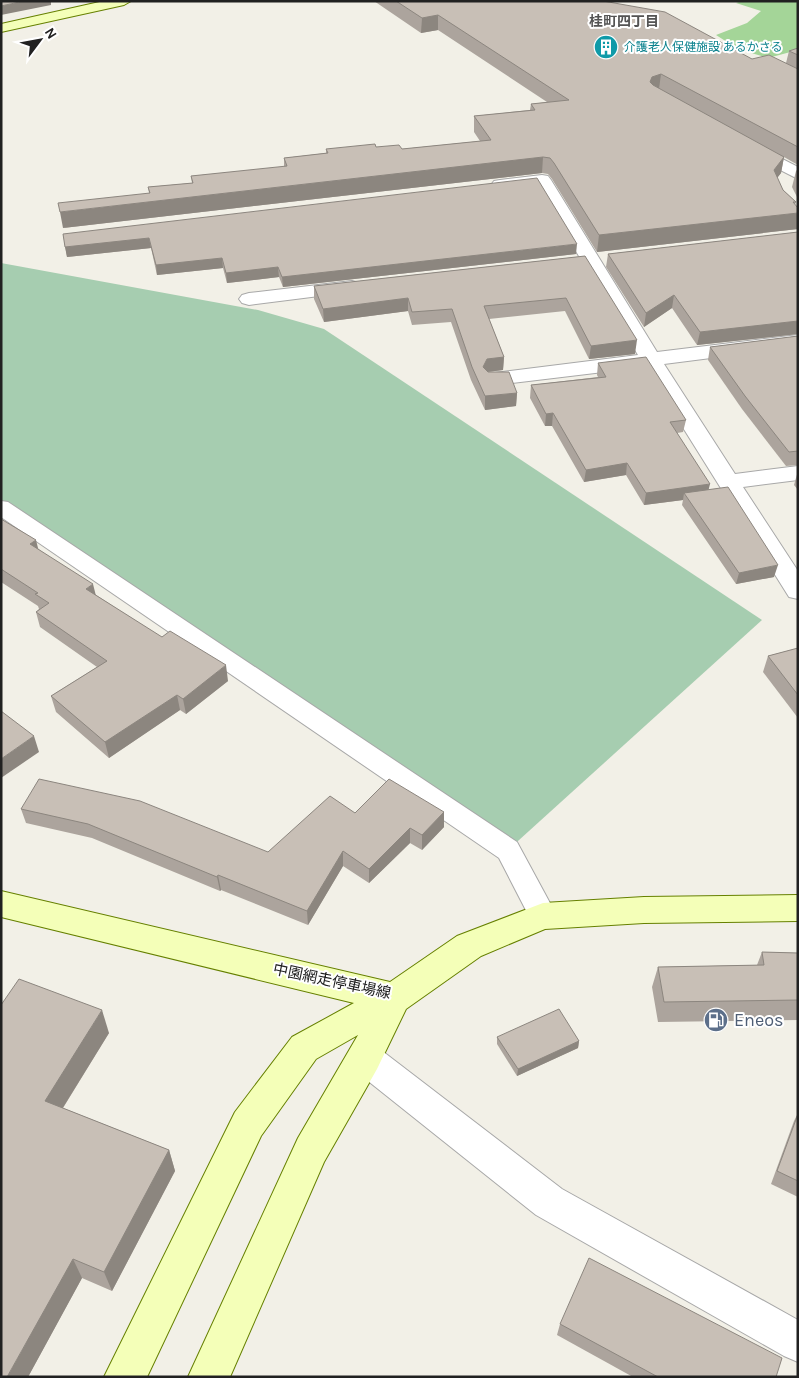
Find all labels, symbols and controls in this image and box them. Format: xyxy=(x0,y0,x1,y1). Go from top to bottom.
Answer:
district label: 桂町四丁目 xyxy=(589,13,659,30)
north arrow xyxy=(15,15,65,65)
text: N xyxy=(41,25,60,42)
building icon: 介護老人保健施設 あるかさる xyxy=(593,34,619,60)
place label: 介護老人保健施設 あるかさる xyxy=(624,40,783,54)
street label: 中園網走停車場線 xyxy=(271,960,393,1002)
fuel station icon: Eneos xyxy=(703,1007,729,1033)
place label: Eneos xyxy=(734,1009,784,1031)

